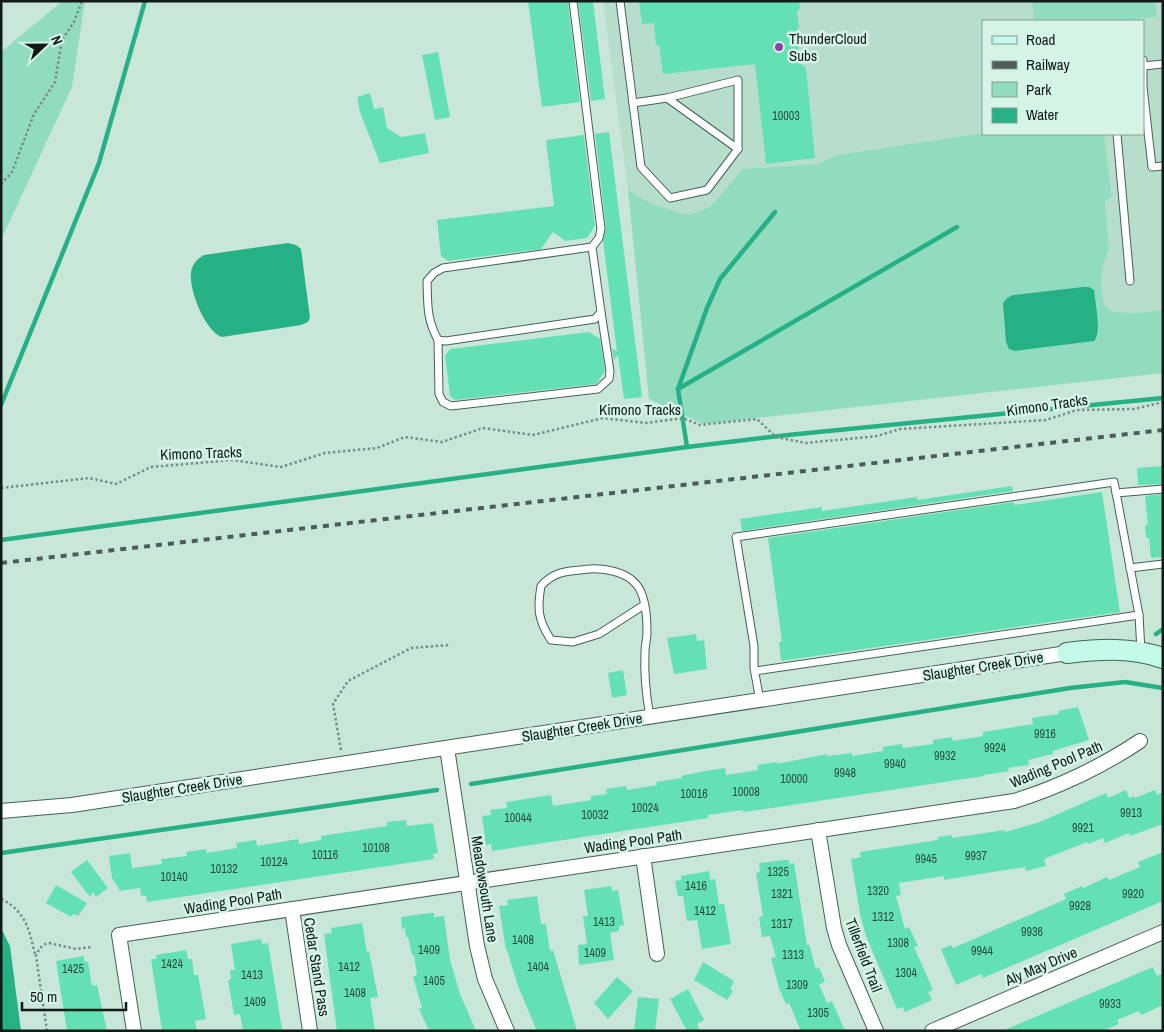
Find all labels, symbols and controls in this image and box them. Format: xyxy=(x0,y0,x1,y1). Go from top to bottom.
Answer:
north arrow xyxy=(20,20,70,70)
legend xyxy=(982,20,1144,135)
place label: ThunderCloud Subs xyxy=(789,28,867,66)
text: Road xyxy=(1026,29,1055,50)
text: N xyxy=(47,33,67,47)
marker: ThunderCloud Subs xyxy=(773,41,785,53)
text: Railway xyxy=(1026,54,1071,75)
text: Park xyxy=(1026,79,1052,100)
text: Water xyxy=(1026,104,1058,125)
house number: 10003 xyxy=(772,108,800,124)
street label: Kimono Tracks xyxy=(1005,389,1089,421)
street label: Kimono Tracks xyxy=(599,399,681,420)
street label: Kimono Tracks xyxy=(160,441,242,465)
street label: Slaughter Creek Drive xyxy=(921,646,1045,686)
street label: Slaughter Creek Drive xyxy=(520,707,644,747)
house number: 9916 xyxy=(1034,726,1056,742)
street label: Wading Pool Path xyxy=(1006,735,1106,793)
house number: 9924 xyxy=(984,740,1006,756)
house number: 9932 xyxy=(934,748,956,764)
house number: 9940 xyxy=(884,756,906,772)
house number: 9948 xyxy=(834,765,856,781)
street label: Slaughter Creek Drive xyxy=(120,768,244,808)
house number: 10000 xyxy=(780,771,808,787)
house number: 10008 xyxy=(732,784,760,800)
house number: 10016 xyxy=(680,786,708,802)
house number: 10024 xyxy=(631,800,659,816)
house number: 9913 xyxy=(1120,805,1142,821)
house number: 10032 xyxy=(581,807,609,823)
house number: 10044 xyxy=(504,810,532,826)
house number: 9921 xyxy=(1072,820,1094,836)
street label: Wading Pool Path xyxy=(583,824,683,858)
street label: Meadowsouth Lane xyxy=(466,834,504,944)
house number: 10108 xyxy=(362,840,390,856)
house number: 10116 xyxy=(312,847,338,863)
house number: 9937 xyxy=(965,848,987,864)
house number: 9945 xyxy=(915,851,937,867)
house number: 10124 xyxy=(260,854,288,870)
house number: 10132 xyxy=(210,861,238,877)
house number: 1325 xyxy=(767,864,789,880)
house number: 10140 xyxy=(160,869,188,885)
house number: 1416 xyxy=(685,878,707,894)
street label: Wading Pool Path xyxy=(183,883,283,919)
house number: 1320 xyxy=(867,883,889,899)
house number: 1321 xyxy=(771,886,793,902)
house number: 9920 xyxy=(1122,886,1144,902)
house number: 9928 xyxy=(1069,898,1091,914)
house number: 1412 xyxy=(694,903,716,919)
house number: 1312 xyxy=(872,909,894,925)
house number: 1413 xyxy=(593,914,615,930)
street label: Tillerfield Trail xyxy=(840,915,888,995)
street label: Cedar Stand Pass xyxy=(299,916,335,1018)
house number: 1317 xyxy=(771,916,793,932)
house number: 9936 xyxy=(1021,924,1043,940)
house number: 1408 xyxy=(512,932,534,948)
house number: 1308 xyxy=(887,935,909,951)
street label: Aly May Drive xyxy=(1001,941,1080,991)
house number: 1409 xyxy=(418,942,440,958)
house number: 9944 xyxy=(971,943,993,959)
house number: 1409 xyxy=(584,945,606,961)
house number: 1313 xyxy=(782,947,804,963)
house number: 1424 xyxy=(161,956,183,972)
house number: 1412 xyxy=(338,959,360,975)
house number: 1404 xyxy=(527,959,549,975)
house number: 1425 xyxy=(62,961,84,977)
house number: 1304 xyxy=(895,965,917,981)
house number: 1413 xyxy=(241,967,263,983)
house number: 1405 xyxy=(423,973,445,989)
house number: 1309 xyxy=(786,977,808,993)
scale bar xyxy=(22,980,126,1012)
house number: 1408 xyxy=(344,985,366,1001)
text: 50 m xyxy=(30,986,57,1007)
house number: 1409 xyxy=(244,994,266,1010)
house number: 9933 xyxy=(1099,996,1121,1012)
house number: 1305 xyxy=(807,1005,829,1021)

